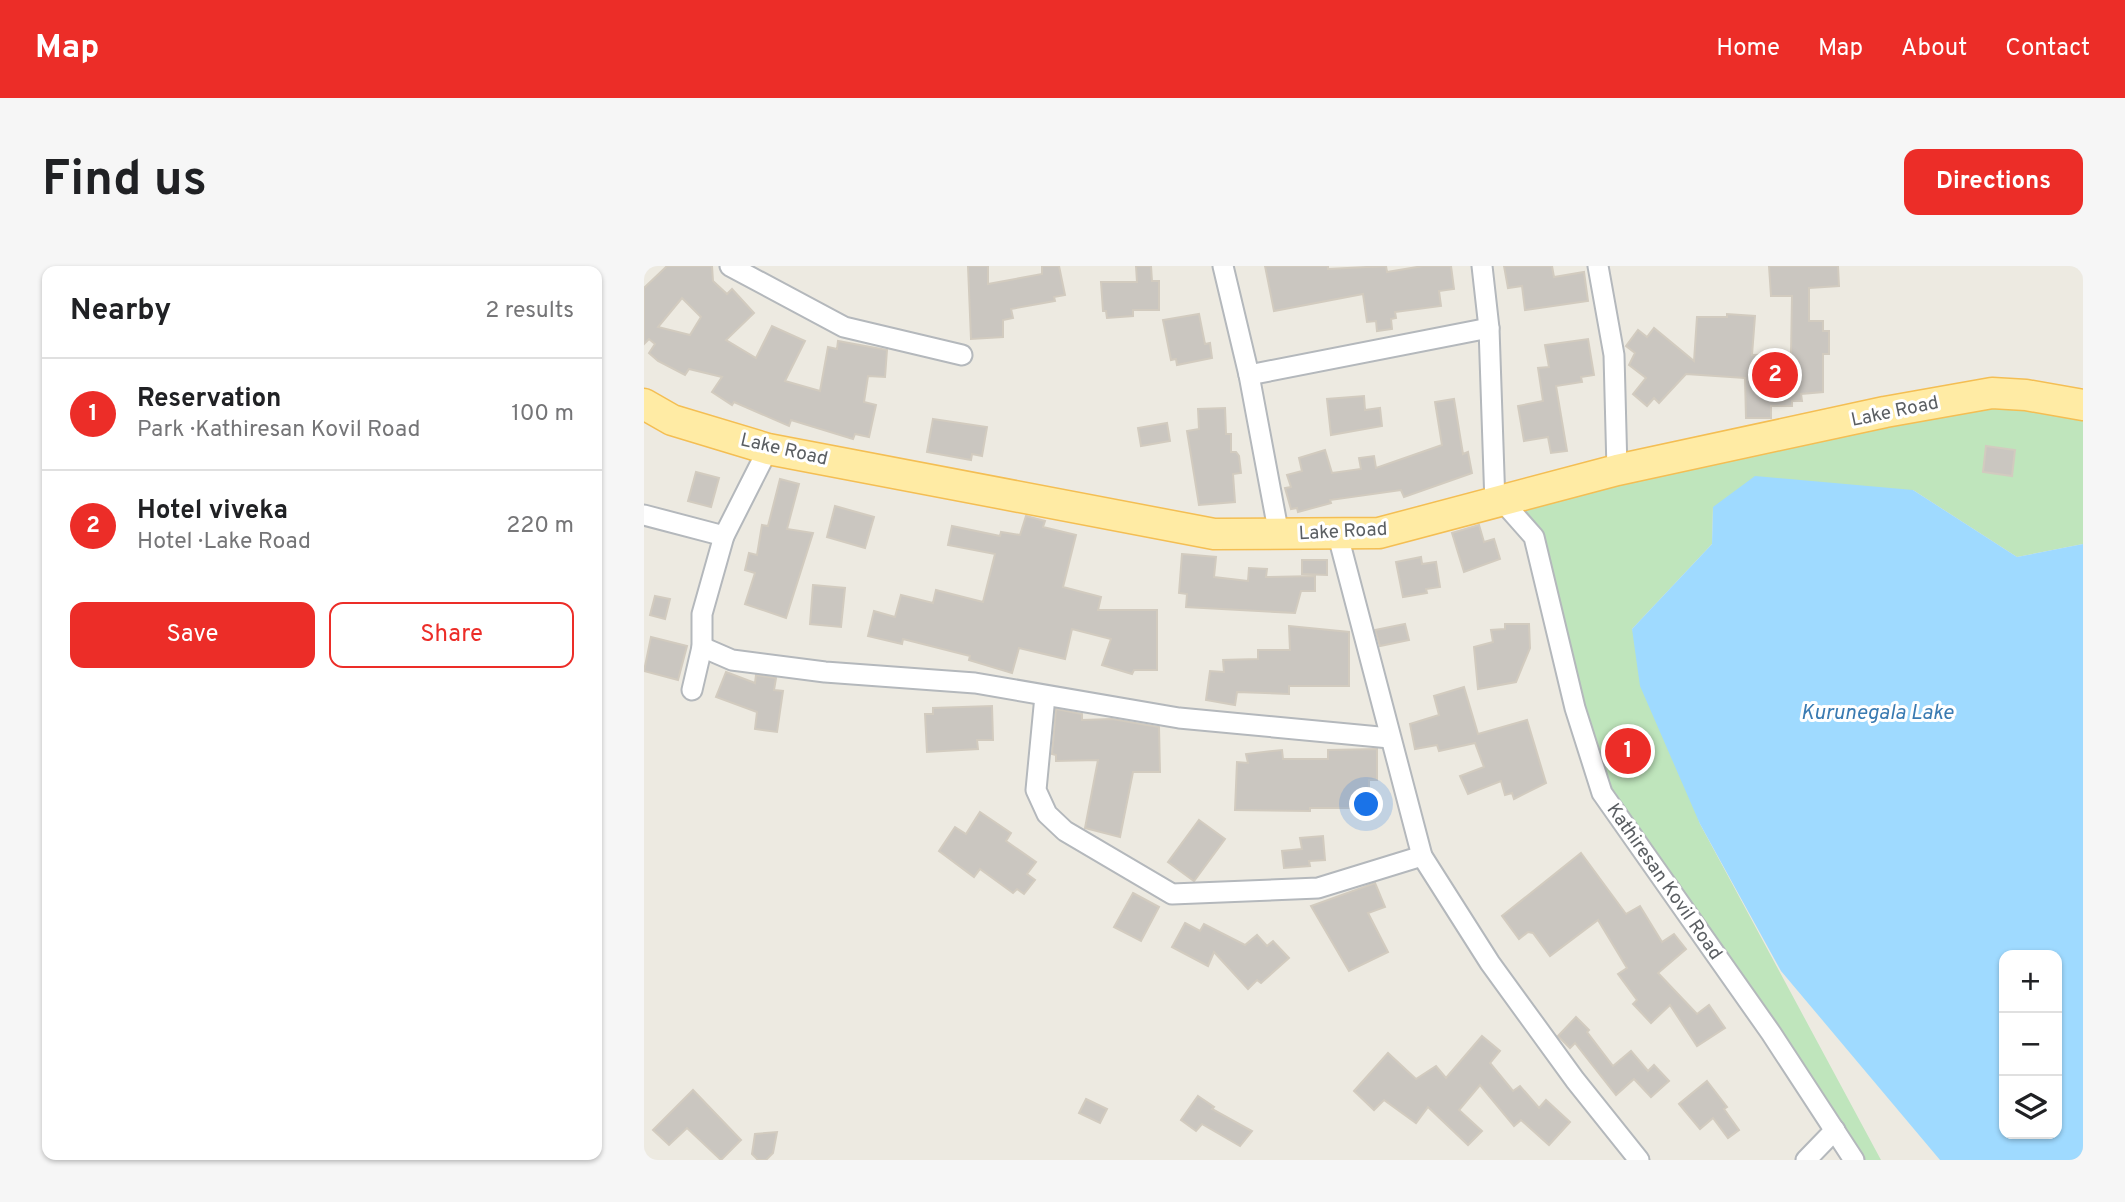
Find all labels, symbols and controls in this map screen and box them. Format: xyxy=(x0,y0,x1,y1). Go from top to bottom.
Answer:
text: Map xyxy=(35,28,99,70)
text: Home xyxy=(1716,34,1780,64)
text: Map xyxy=(1818,34,1863,64)
text: About xyxy=(1901,34,1967,64)
text: Contact xyxy=(2005,34,2090,64)
button: Directions xyxy=(1904,149,2083,215)
text: Find us xyxy=(42,151,207,213)
text: Nearby xyxy=(70,293,171,330)
text: 2 results xyxy=(485,297,574,326)
pin: 2 xyxy=(1752,349,1798,401)
text: Reservation xyxy=(137,383,281,416)
street label: Lake Road xyxy=(1849,391,1941,433)
text: 1 xyxy=(88,400,98,429)
text: 100 m xyxy=(511,400,574,429)
text: Park · Kathiresan Kovil Road xyxy=(137,416,420,445)
street label: Lake Road xyxy=(738,428,830,472)
text: Hotel viveka xyxy=(137,495,288,528)
text: 2 xyxy=(86,512,100,541)
text: 220 m xyxy=(506,512,574,541)
street label: Lake Road xyxy=(1298,518,1388,546)
text: Hotel · Lake Road xyxy=(137,528,311,557)
button: Save xyxy=(70,602,315,668)
button: Share xyxy=(329,602,574,668)
water label: Kurunegala Lake xyxy=(1801,700,1954,727)
pin: 1 xyxy=(1605,725,1651,777)
your location xyxy=(1349,787,1383,821)
street label: Kathiresan Kovil Road xyxy=(1601,799,1727,965)
map controls xyxy=(1999,950,2062,1139)
button: + xyxy=(1999,950,2062,1013)
button: − xyxy=(1999,1013,2062,1076)
button: layers xyxy=(1999,1076,2062,1139)

